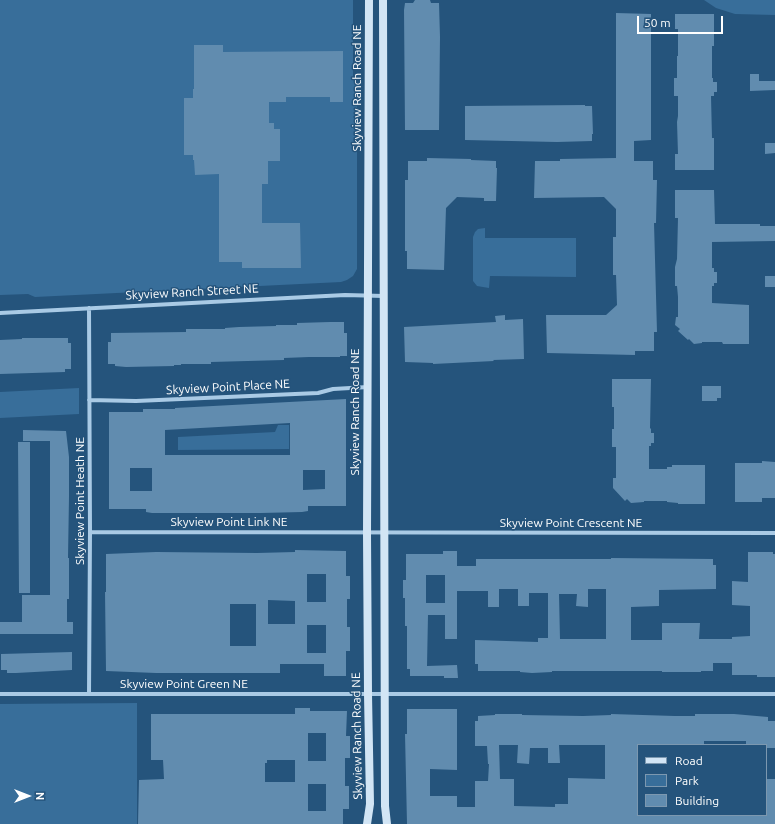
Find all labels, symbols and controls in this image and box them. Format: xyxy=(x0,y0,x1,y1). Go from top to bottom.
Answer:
scale bar xyxy=(639,8,725,34)
text: 50 m xyxy=(644,16,671,29)
street label: Skyview Ranch Road NE xyxy=(350,24,364,152)
street label: Skyview Ranch Street NE xyxy=(125,281,259,303)
street label: Skyview Ranch Road NE xyxy=(348,348,362,476)
street label: Skyview Point Place NE xyxy=(166,377,290,397)
street label: Skyview Point Heath NE xyxy=(73,437,87,565)
street label: Skyview Point Link NE xyxy=(170,515,288,529)
street label: Skyview Point Crescent NE xyxy=(500,516,642,530)
street label: Skyview Ranch Road NE xyxy=(349,672,365,800)
street label: Skyview Point Green NE xyxy=(120,677,248,691)
legend xyxy=(637,744,767,816)
text: Road xyxy=(675,754,703,767)
text: Park xyxy=(675,774,699,787)
north arrow xyxy=(8,776,48,816)
text: N xyxy=(34,792,46,800)
text: Building xyxy=(675,794,719,807)

